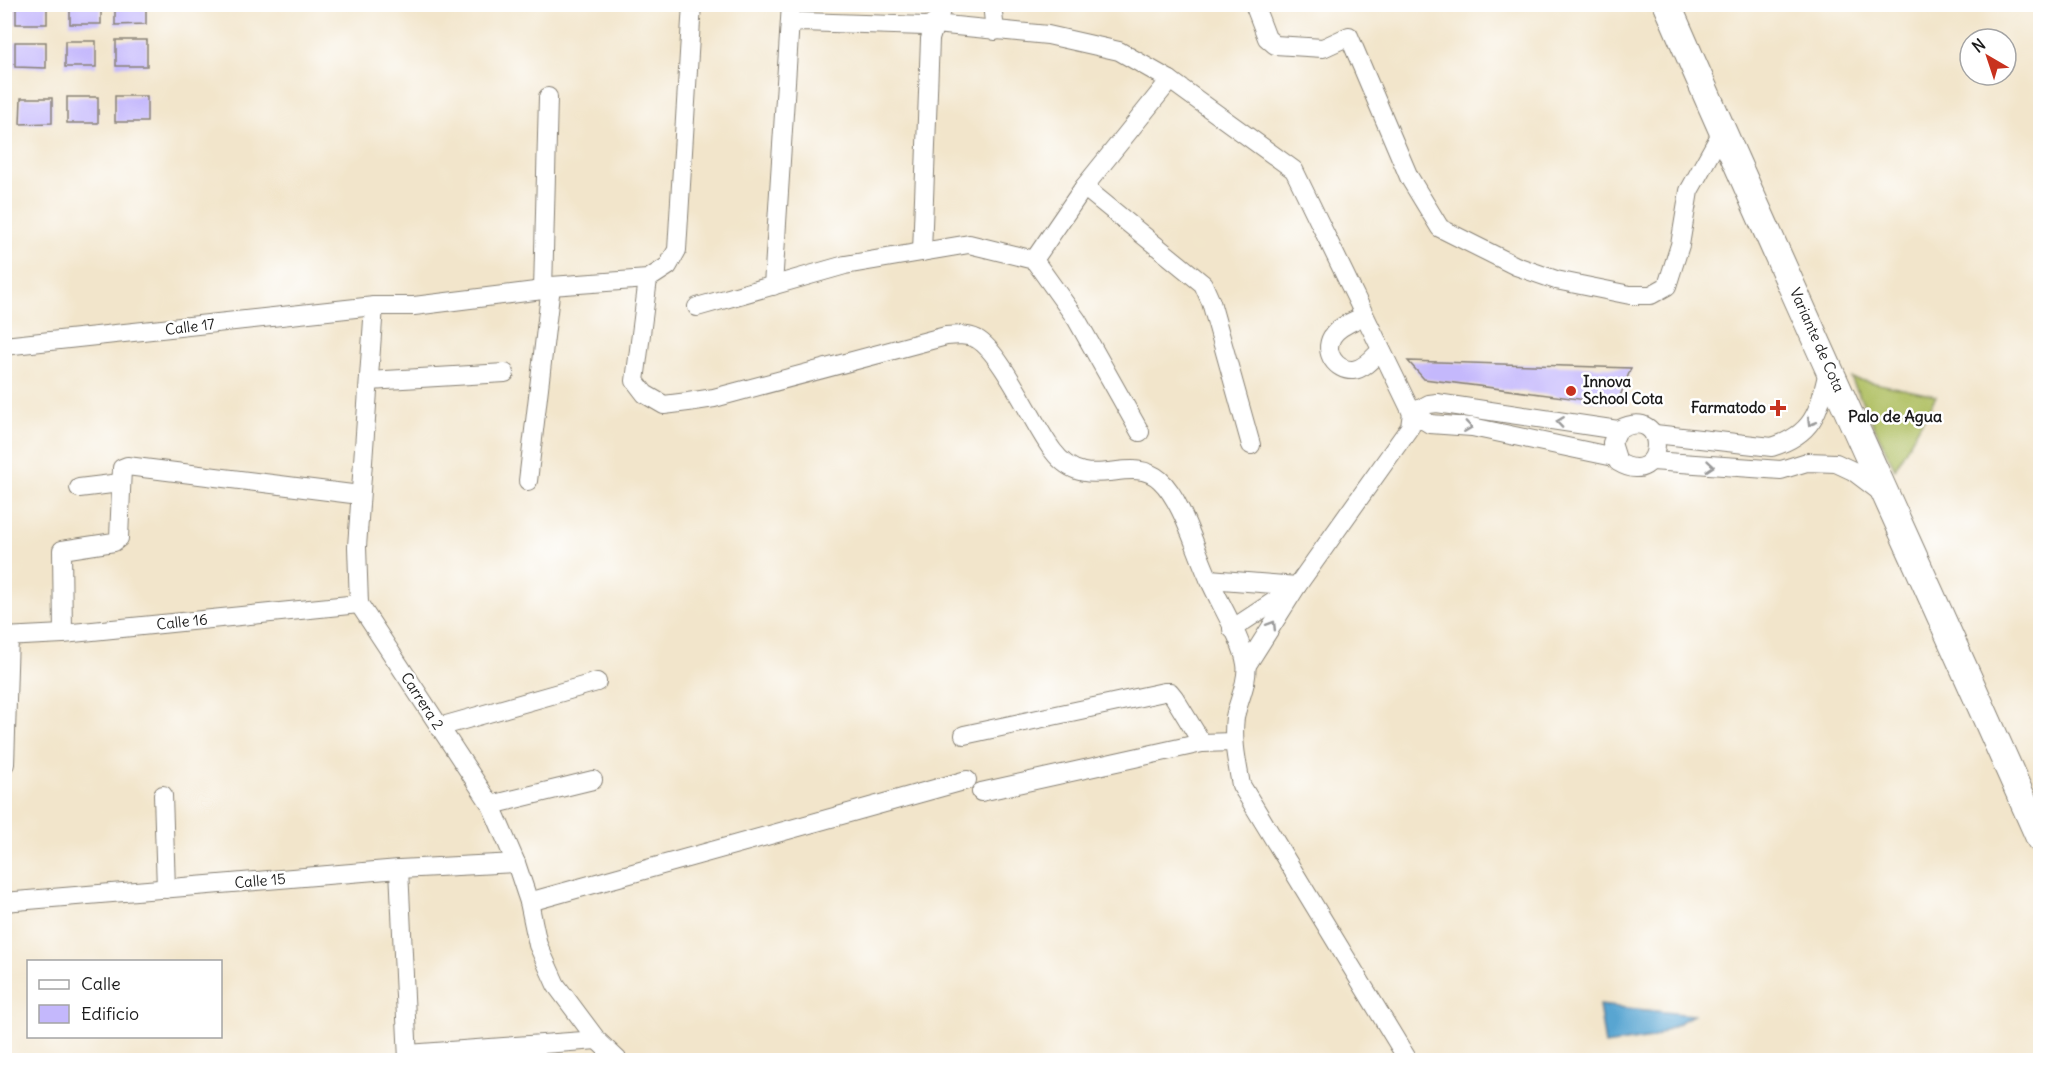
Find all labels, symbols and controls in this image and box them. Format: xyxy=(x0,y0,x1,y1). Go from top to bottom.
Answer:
north arrow xyxy=(1958,27,2018,87)
text: N xyxy=(1968,34,1989,57)
street label: Variante de Cota xyxy=(1786,285,1849,395)
street label: Calle 17 xyxy=(164,314,216,339)
place label: Innova School Cota xyxy=(1583,372,1664,408)
marker: Innova School Cota xyxy=(1564,384,1578,398)
place label: Farmatodo xyxy=(1691,398,1767,417)
marker: Farmatodo xyxy=(1771,401,1785,415)
district label: Palo de Agua xyxy=(1848,406,1942,427)
one-way arrow xyxy=(1556,416,1565,429)
one-way arrow xyxy=(1806,416,1818,426)
one-way arrow xyxy=(1463,421,1472,433)
one-way arrow xyxy=(1705,459,1715,472)
street label: Calle 16 xyxy=(155,609,208,634)
one-way arrow xyxy=(1265,621,1276,632)
street label: Carrera 2 xyxy=(397,668,448,733)
street label: Calle 15 xyxy=(234,869,286,892)
legend xyxy=(27,960,222,1038)
text: Calle xyxy=(81,972,121,995)
text: Edificio xyxy=(81,1002,139,1025)

